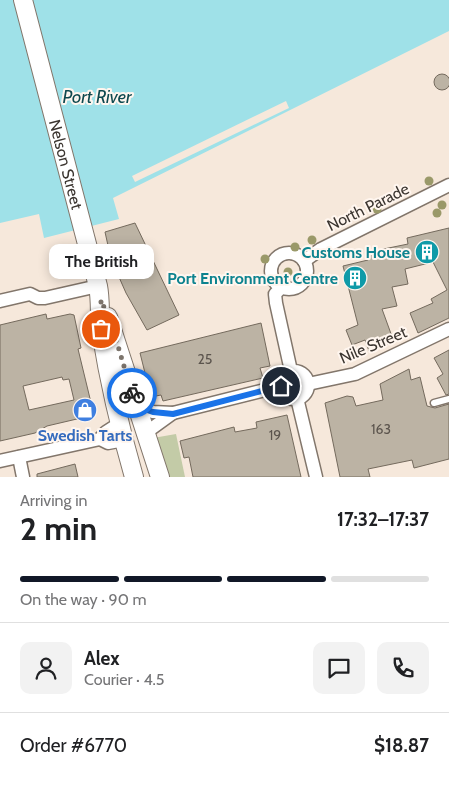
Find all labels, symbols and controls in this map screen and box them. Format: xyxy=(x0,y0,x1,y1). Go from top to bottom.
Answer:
water label: Port River xyxy=(63,86,133,108)
street label: Nelson Street xyxy=(45,117,87,212)
street label: North Parade xyxy=(324,179,412,235)
building icon: Customs House xyxy=(414,239,440,265)
place label: Customs House xyxy=(302,243,410,262)
callout: The British xyxy=(48,244,154,279)
text: The British xyxy=(65,252,138,271)
building icon: Port Environment Centre xyxy=(342,265,368,291)
place label: Port Environment Centre xyxy=(167,269,338,288)
pin xyxy=(80,308,122,350)
icon: bag xyxy=(87,315,115,343)
street label: Nile Street xyxy=(337,322,410,368)
house number: 25 xyxy=(198,350,212,368)
pin xyxy=(260,365,302,407)
courier xyxy=(107,368,157,418)
icon: home xyxy=(267,372,295,400)
icon: bike xyxy=(118,379,146,407)
shop icon: Swedish Tarts xyxy=(72,397,98,423)
house number: 163 xyxy=(371,420,391,438)
place label: Swedish Tarts xyxy=(38,426,133,445)
house number: 19 xyxy=(269,426,281,444)
text: Arriving in xyxy=(20,491,87,510)
text: 17:32–17:37 xyxy=(337,508,429,531)
text: 2 min xyxy=(20,509,97,548)
text: On the way · 90 m xyxy=(20,590,146,609)
button: person xyxy=(20,642,72,694)
button: chat xyxy=(313,642,365,694)
button: phone xyxy=(377,642,429,694)
text: Alex xyxy=(84,647,120,670)
text: Courier · 4.5 xyxy=(84,670,165,689)
text: Order #6770 xyxy=(20,734,127,757)
text: $18.87 xyxy=(374,734,429,757)

